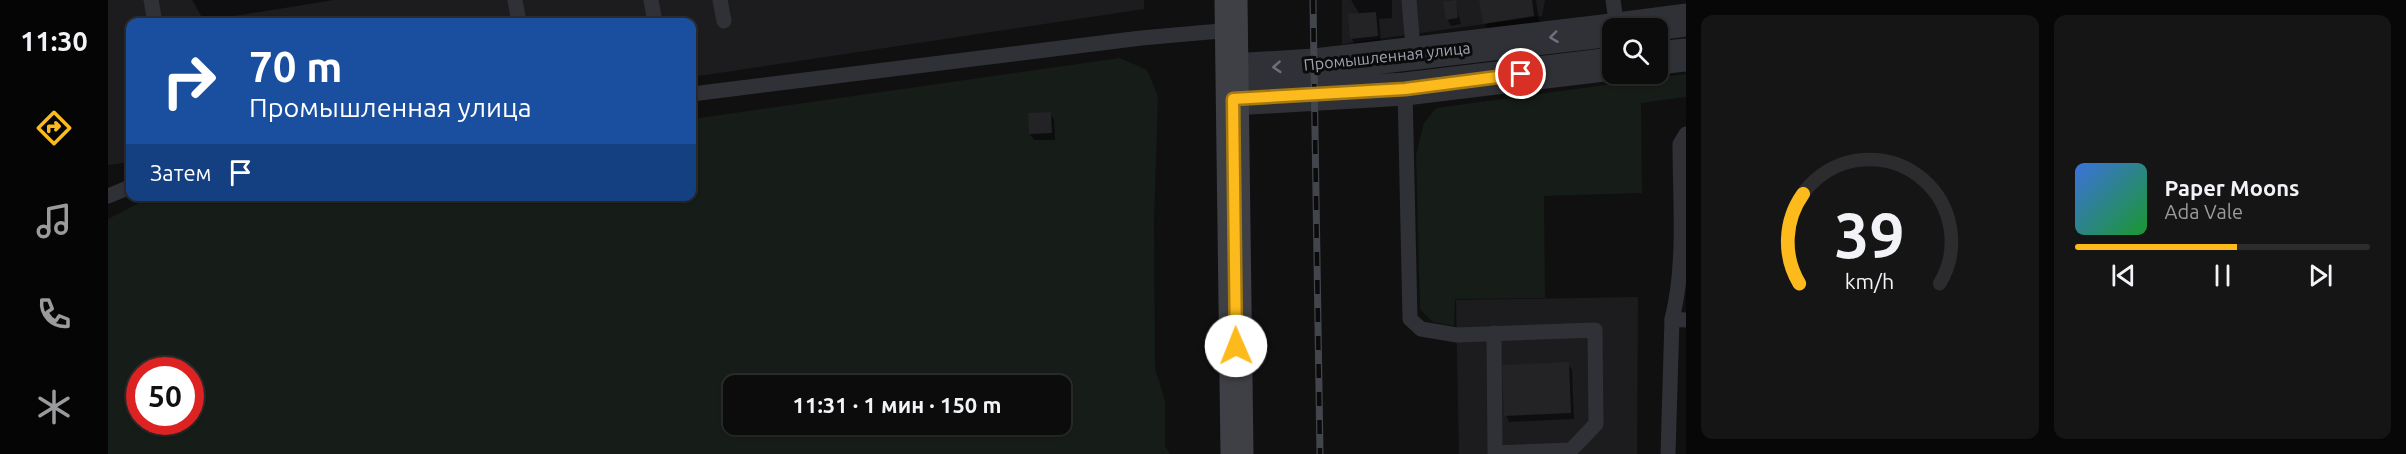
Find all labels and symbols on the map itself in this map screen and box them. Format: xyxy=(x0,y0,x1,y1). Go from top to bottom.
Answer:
one-way arrow xyxy=(1550,31,1559,43)
street label: Промышленная улица xyxy=(1303,38,1471,74)
pin xyxy=(1495,48,1546,99)
one-way arrow xyxy=(1273,60,1282,73)
position arrow xyxy=(1204,314,1268,378)
speed limit sign: 50 xyxy=(126,357,204,435)

